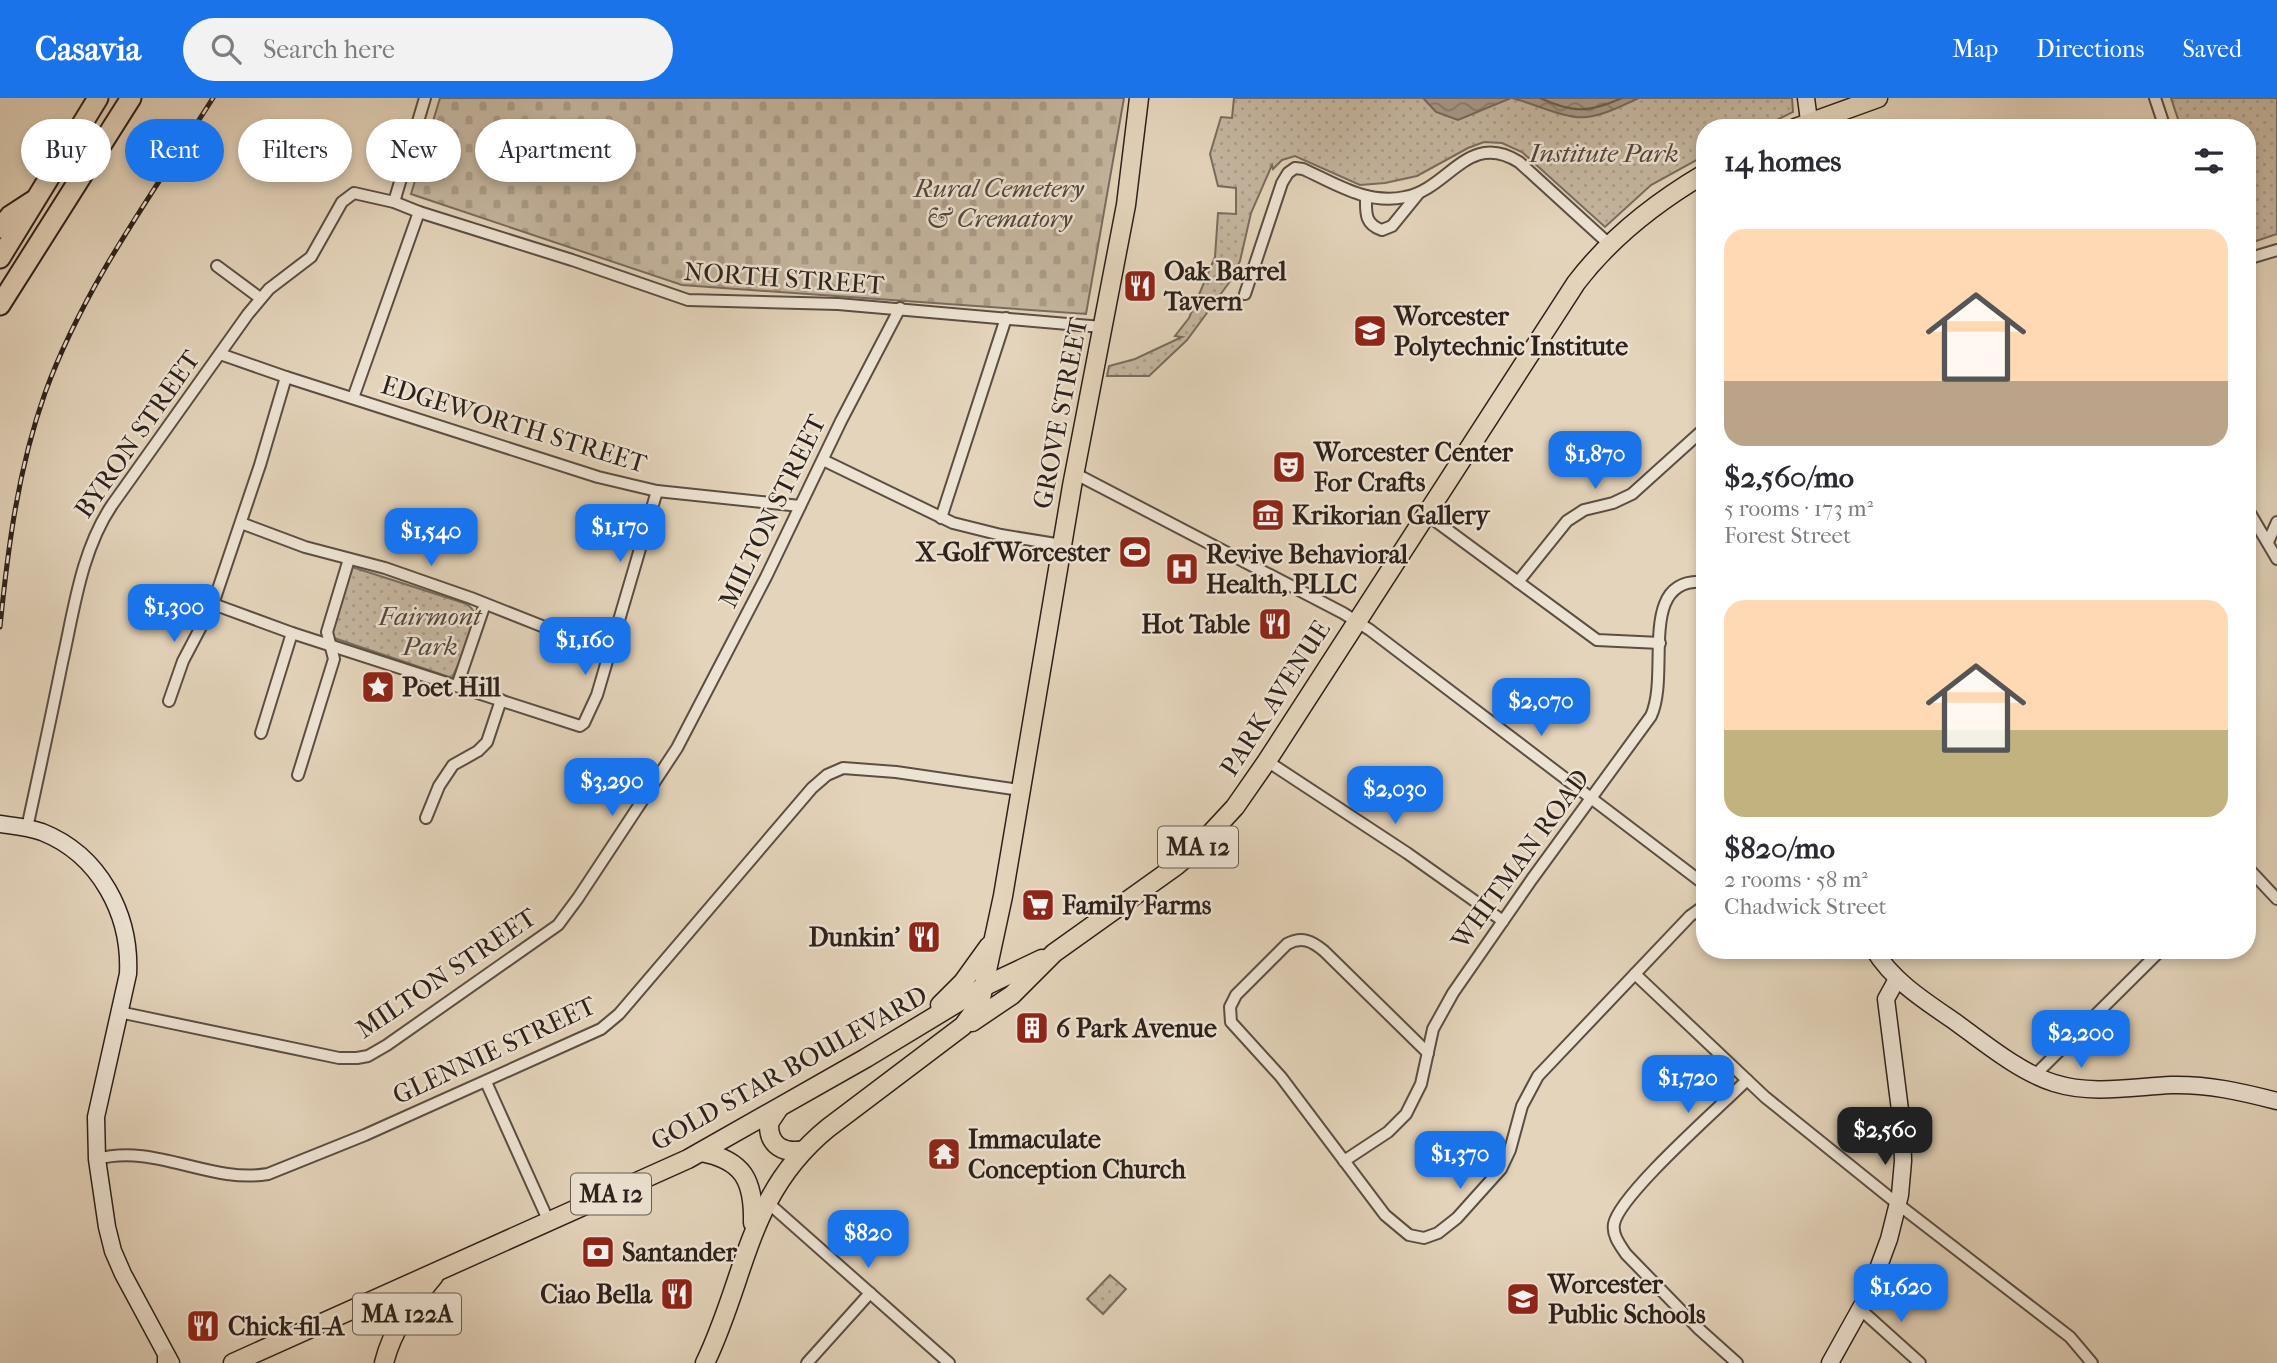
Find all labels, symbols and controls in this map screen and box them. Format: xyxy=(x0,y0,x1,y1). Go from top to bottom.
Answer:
search box xyxy=(183,18,673,81)
text: Casavia xyxy=(35,30,141,69)
icon: search xyxy=(207,30,245,68)
text: Search here xyxy=(263,34,395,65)
text: Map xyxy=(1952,35,1998,63)
text: Directions xyxy=(2036,35,2144,63)
text: Saved xyxy=(2182,35,2242,63)
chip: Buy xyxy=(21,119,111,182)
chip: Rent xyxy=(125,119,224,182)
chip: Filters xyxy=(238,119,352,182)
chip: New xyxy=(366,119,461,182)
chip: Apartment xyxy=(475,119,636,182)
park label: Institute Park xyxy=(1528,138,1679,169)
icon: filters xyxy=(2190,142,2228,180)
text: 14 homes xyxy=(1724,144,1841,179)
park label: Rural Cemetery & Crematory xyxy=(912,173,1085,234)
street label: NORTH STREET xyxy=(683,256,886,301)
place label: Oak Barrel Tavern xyxy=(1163,256,1287,317)
restaurant icon: Oak Barrel Tavern xyxy=(1121,267,1159,305)
icon: home xyxy=(1913,274,2039,400)
place label: Worcester Polytechnic Institute xyxy=(1393,301,1628,362)
school or university icon: Worcester Polytechnic Institute xyxy=(1351,312,1389,350)
street label: GROVE STREET xyxy=(1027,315,1094,511)
street label: BYRON STREET xyxy=(68,344,207,524)
street label: EDGEWORTH STREET xyxy=(377,369,651,480)
street label: MILTON STREET xyxy=(712,409,833,613)
pin: $1,870 xyxy=(1538,432,1652,491)
place label: Worcester Center For Crafts xyxy=(1313,437,1514,498)
text: $1,870 xyxy=(1565,440,1625,467)
theatre icon: Worcester Center For Crafts xyxy=(1270,448,1308,486)
text: $2,560/mo xyxy=(1724,460,1854,495)
text: 5 rooms · 173 m² xyxy=(1724,495,1873,522)
museum icon: Krikorian Gallery xyxy=(1249,496,1287,534)
place label: Krikorian Gallery xyxy=(1292,500,1492,531)
pin: $1,170 xyxy=(563,504,677,564)
pin: $1,540 xyxy=(374,508,488,568)
text: $1,170 xyxy=(591,513,649,540)
text: $1,540 xyxy=(401,517,461,544)
text: Forest Street xyxy=(1724,522,1851,549)
sports icon: X-Golf Worcester xyxy=(1116,533,1154,571)
place label: X-Golf Worcester xyxy=(914,537,1111,568)
place label: Revive Behavioral Health, PLLC xyxy=(1206,539,1409,600)
hospital icon: Revive Behavioral Health, PLLC xyxy=(1163,550,1201,588)
pin: $1,300 xyxy=(117,584,231,644)
text: $1,300 xyxy=(144,593,204,620)
park label: Fairmont Park xyxy=(378,601,483,662)
restaurant icon: Hot Table xyxy=(1256,605,1294,643)
place label: Hot Table xyxy=(1141,609,1250,640)
street label: PARK AVENUE xyxy=(1214,615,1337,782)
pin: $1,160 xyxy=(528,618,642,677)
text: $1,160 xyxy=(556,626,614,653)
icon: home xyxy=(1913,645,2039,771)
place icon: Poet Hill xyxy=(359,668,397,706)
place label: Poet Hill xyxy=(402,672,501,703)
pin: $2,070 xyxy=(1484,678,1598,738)
text: $2,070 xyxy=(1508,687,1574,714)
pin: $3,290 xyxy=(555,758,669,818)
street label: WHITMAN ROAD xyxy=(1444,763,1596,956)
pin: $2,030 xyxy=(1338,766,1452,826)
text: $3,290 xyxy=(580,767,644,794)
text: $2,030 xyxy=(1363,775,1427,802)
road number: MA 12 xyxy=(1158,826,1238,868)
text: $820/mo xyxy=(1724,831,1835,866)
text: 2 rooms · 58 m² xyxy=(1724,866,1868,893)
supermarket icon: Family Farms xyxy=(1019,886,1057,924)
place label: Family Farms xyxy=(1061,890,1212,921)
text: Chadwick Street xyxy=(1724,893,1887,920)
street label: MILTON STREET xyxy=(350,901,543,1045)
restaurant icon: Dunkin' xyxy=(905,918,943,956)
place label: Dunkin' xyxy=(809,922,900,953)
street label: GOLD STAR BOULEVARD xyxy=(646,979,933,1157)
street label: GLENNIE STREET xyxy=(388,990,601,1111)
building icon: 6 Park Avenue xyxy=(1013,1009,1051,1047)
pin: $2,200 xyxy=(2024,1010,2138,1070)
place label: 6 Park Avenue xyxy=(1056,1013,1217,1044)
text: $2,200 xyxy=(2048,1019,2114,1046)
pin: $1,720 xyxy=(1631,1056,1745,1115)
text: $1,720 xyxy=(1658,1064,1718,1091)
pin: $2,560 xyxy=(1828,1108,1942,1167)
text: $2,560 xyxy=(1853,1116,1917,1143)
place label: Immaculate Conception Church xyxy=(968,1124,1186,1185)
pin: $1,370 xyxy=(1403,1132,1517,1191)
temple icon: Immaculate Conception Church xyxy=(925,1135,963,1173)
text: $1,370 xyxy=(1431,1140,1489,1167)
road number: MA 12 xyxy=(571,1174,651,1214)
pin: $820 xyxy=(827,1210,909,1270)
text: $820 xyxy=(844,1219,892,1246)
bank icon: Santander xyxy=(579,1233,617,1271)
place label: Santander xyxy=(622,1237,738,1268)
pin: $1,620 xyxy=(1844,1264,1958,1324)
place label: Worcester Public Schools xyxy=(1547,1269,1706,1330)
text: $1,620 xyxy=(1870,1273,1932,1300)
restaurant icon: Ciao Bella xyxy=(658,1275,696,1313)
place label: Ciao Bella xyxy=(540,1279,653,1310)
school or university icon: Worcester Public Schools xyxy=(1504,1280,1542,1318)
road number: MA 122A xyxy=(353,1294,461,1334)
restaurant icon: Chick-fil-A xyxy=(184,1307,222,1345)
place label: Chick-fil-A xyxy=(228,1311,346,1342)

